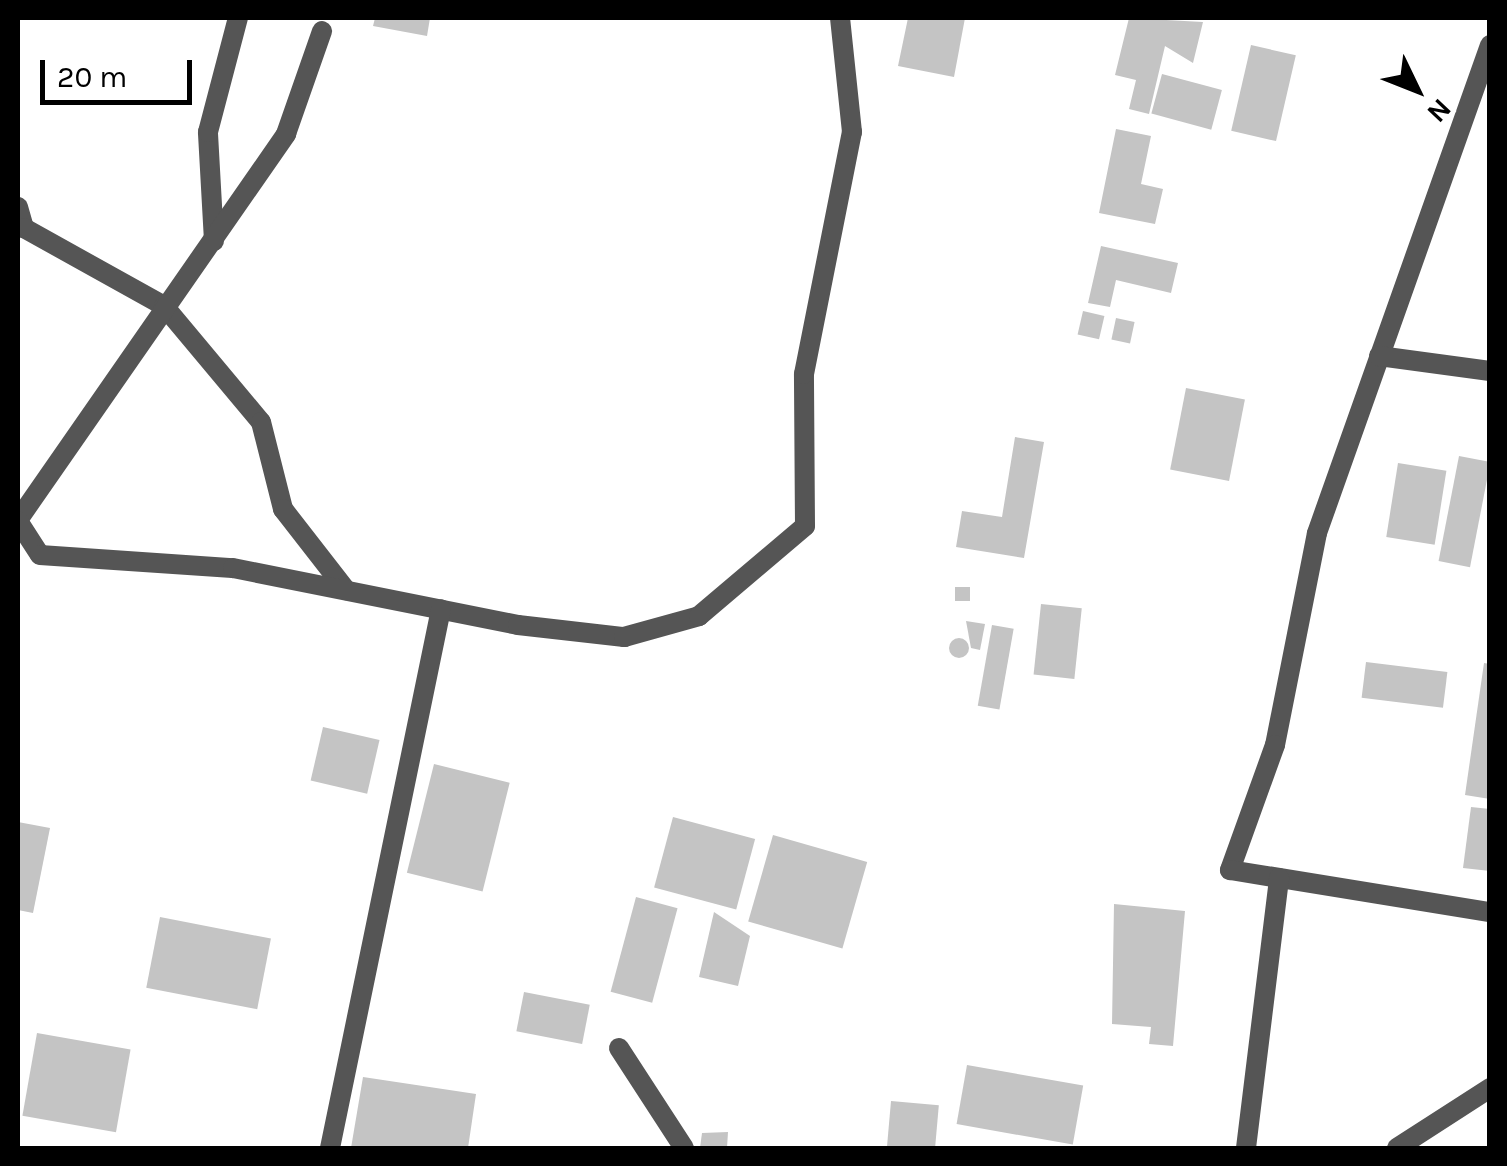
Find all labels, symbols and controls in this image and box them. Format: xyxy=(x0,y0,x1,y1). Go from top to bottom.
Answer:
scale bar xyxy=(45,40,198,102)
north arrow xyxy=(1367,40,1467,140)
text: 20 m xyxy=(57,59,127,95)
text: N xyxy=(1420,92,1458,129)

